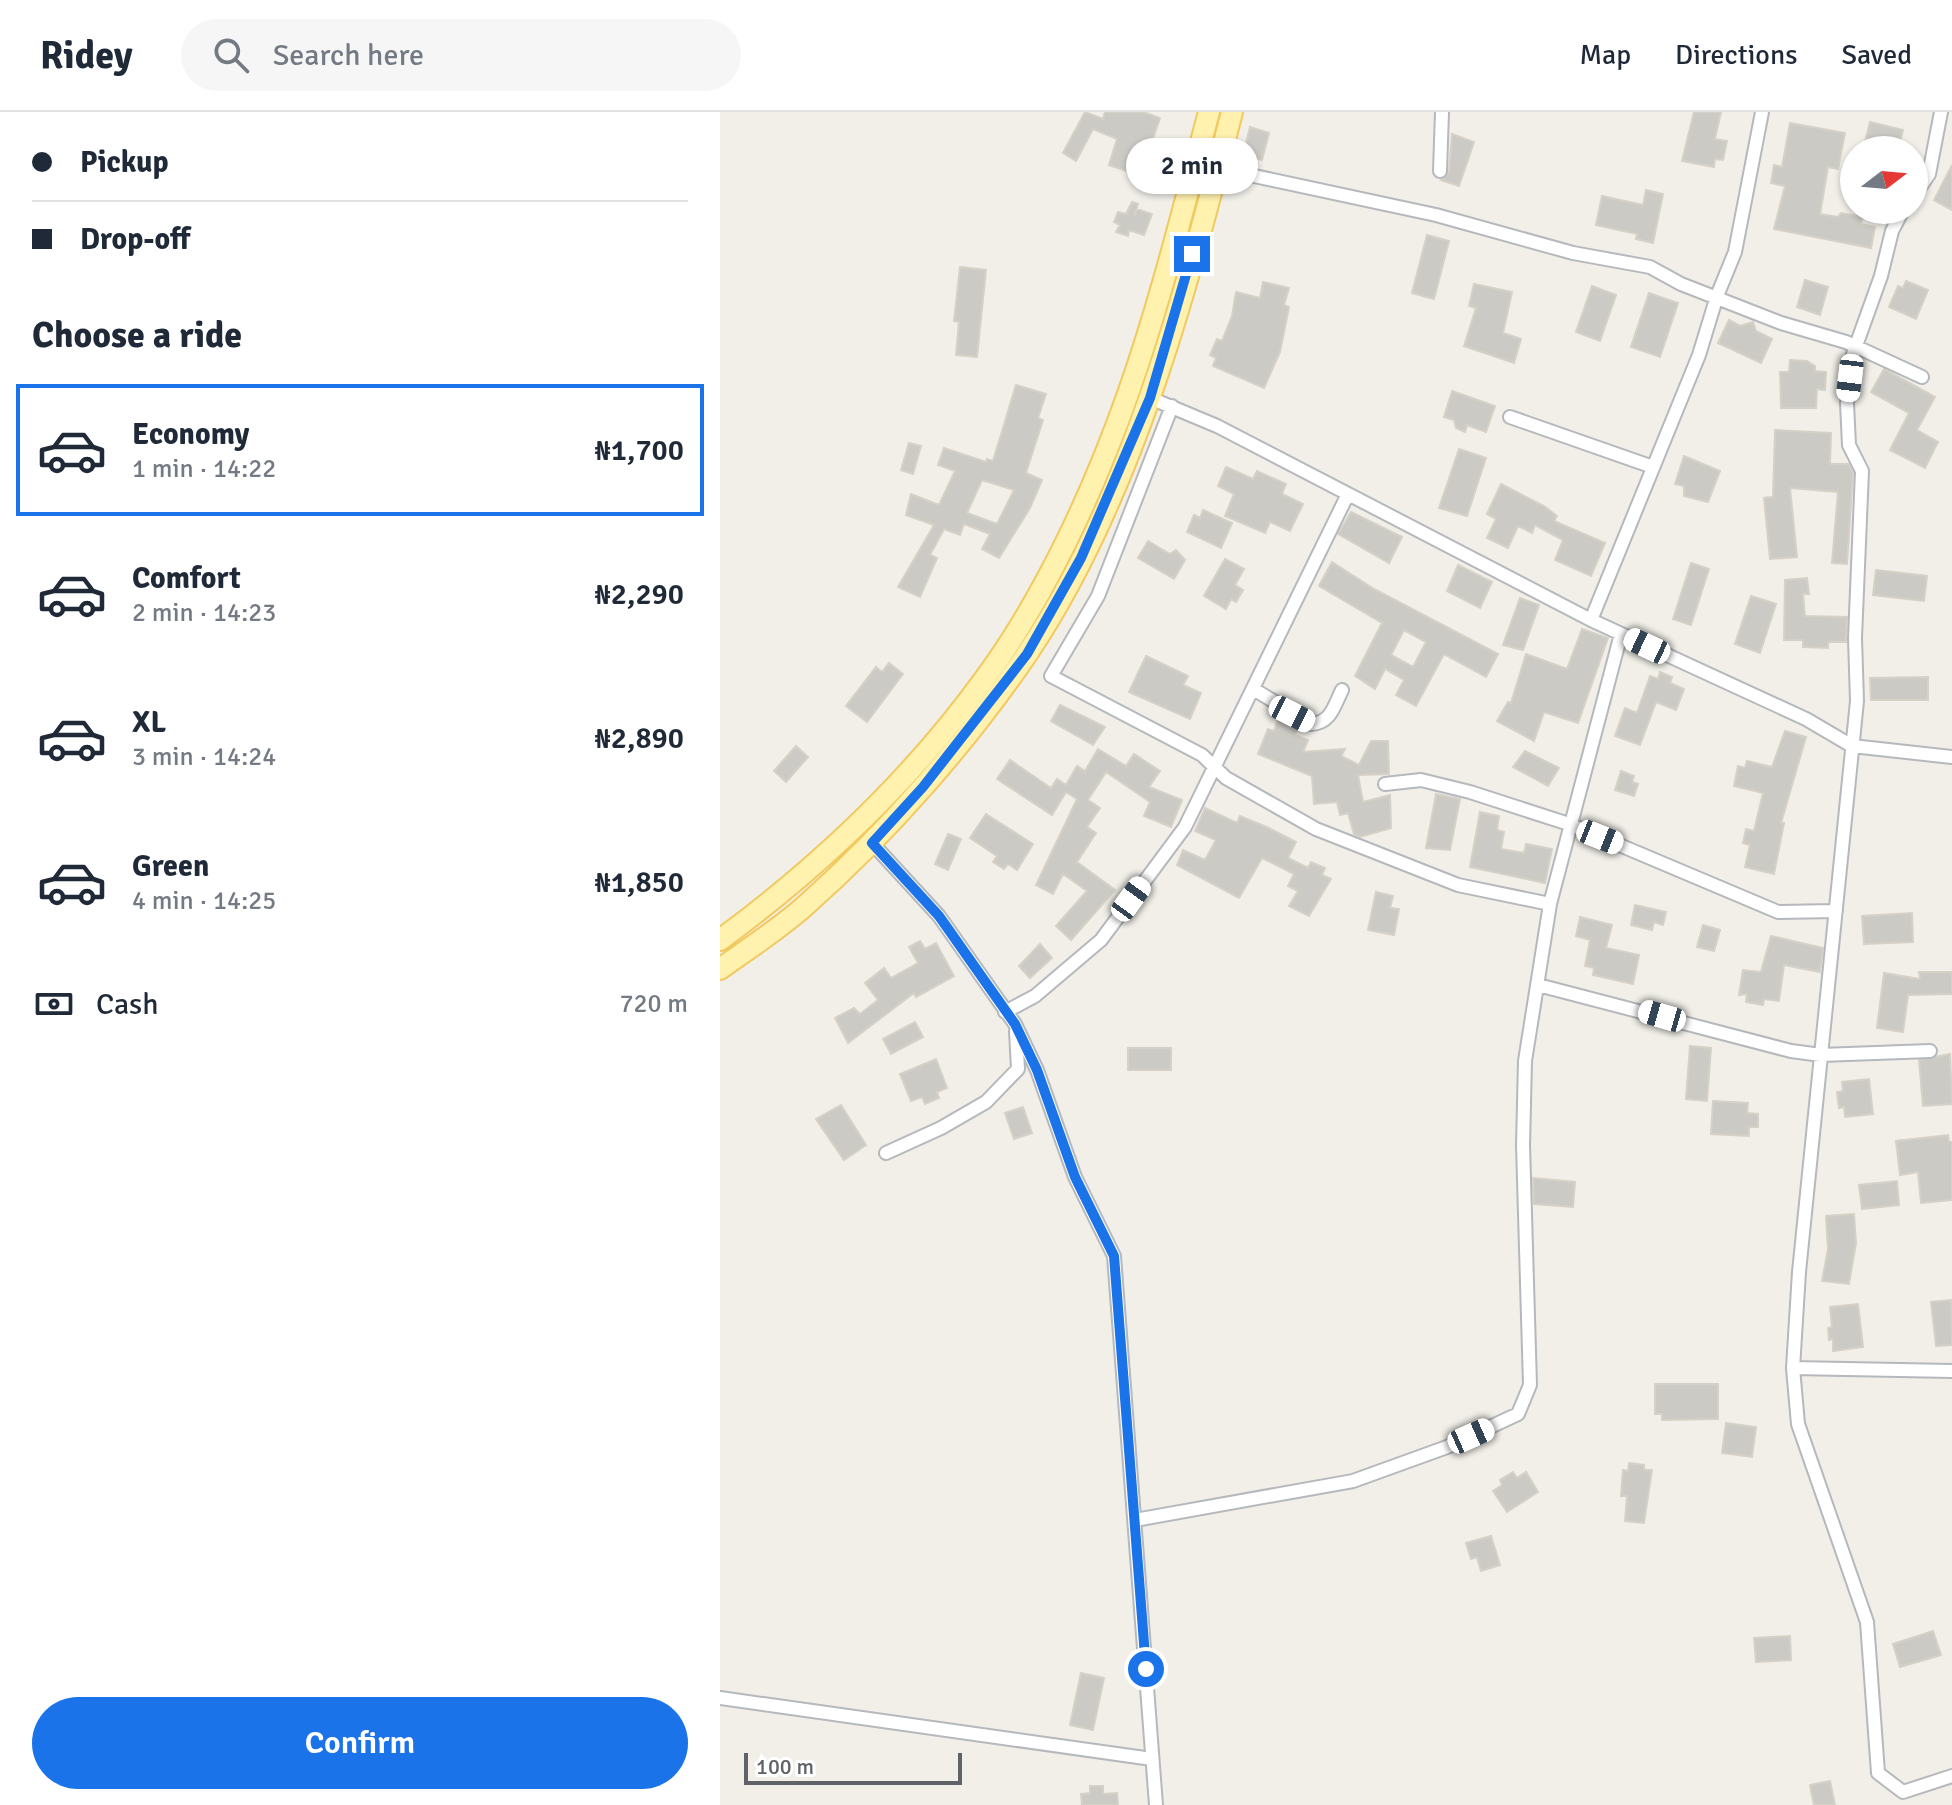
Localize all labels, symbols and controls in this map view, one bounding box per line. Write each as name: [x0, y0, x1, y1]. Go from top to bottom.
search box: [181, 19, 741, 91]
text: Ridey: [40, 32, 133, 79]
icon: search: [209, 33, 253, 77]
text: Search here: [273, 37, 424, 74]
text: Map: [1579, 38, 1631, 72]
text: Directions: [1675, 38, 1797, 72]
text: Saved: [1841, 38, 1912, 72]
north arrow: [1840, 136, 1928, 224]
map controls: [1840, 136, 1928, 224]
callout: 2 min: [1126, 138, 1258, 194]
text: Pickup: [80, 144, 169, 181]
text: 2 min: [1161, 150, 1223, 182]
text: Drop-off: [80, 221, 190, 258]
route end: [1174, 236, 1210, 272]
text: Choose a ride: [32, 313, 242, 358]
car: [1835, 353, 1865, 403]
icon: car: [36, 414, 108, 486]
text: Economy: [132, 416, 249, 453]
text: ₦1,700: [595, 432, 684, 469]
text: 1 min · 14:22: [132, 453, 276, 485]
icon: car: [36, 558, 108, 630]
text: Comfort: [132, 560, 241, 597]
text: ₦2,290: [595, 576, 684, 613]
text: 2 min · 14:23: [132, 597, 276, 629]
car: [1620, 625, 1674, 667]
car: [1265, 692, 1319, 736]
icon: car: [36, 702, 108, 774]
text: XL: [132, 704, 166, 741]
text: ₦2,890: [595, 720, 684, 757]
text: 3 min · 14:24: [132, 741, 276, 773]
car: [1573, 817, 1627, 857]
icon: car: [36, 846, 108, 918]
text: Green: [132, 848, 209, 885]
text: ₦1,850: [595, 864, 684, 901]
car: [1107, 873, 1155, 925]
text: 4 min · 14:25: [132, 885, 276, 917]
icon: cash: [32, 982, 76, 1026]
text: Cash: [96, 986, 159, 1023]
text: 720 m: [619, 988, 688, 1020]
car: [1636, 998, 1688, 1034]
car: [1444, 1415, 1498, 1457]
route start: [1128, 1651, 1164, 1687]
button: Confirm: [32, 1697, 688, 1789]
scale bar: [744, 1749, 962, 1785]
text: 100 m: [756, 1753, 814, 1780]

